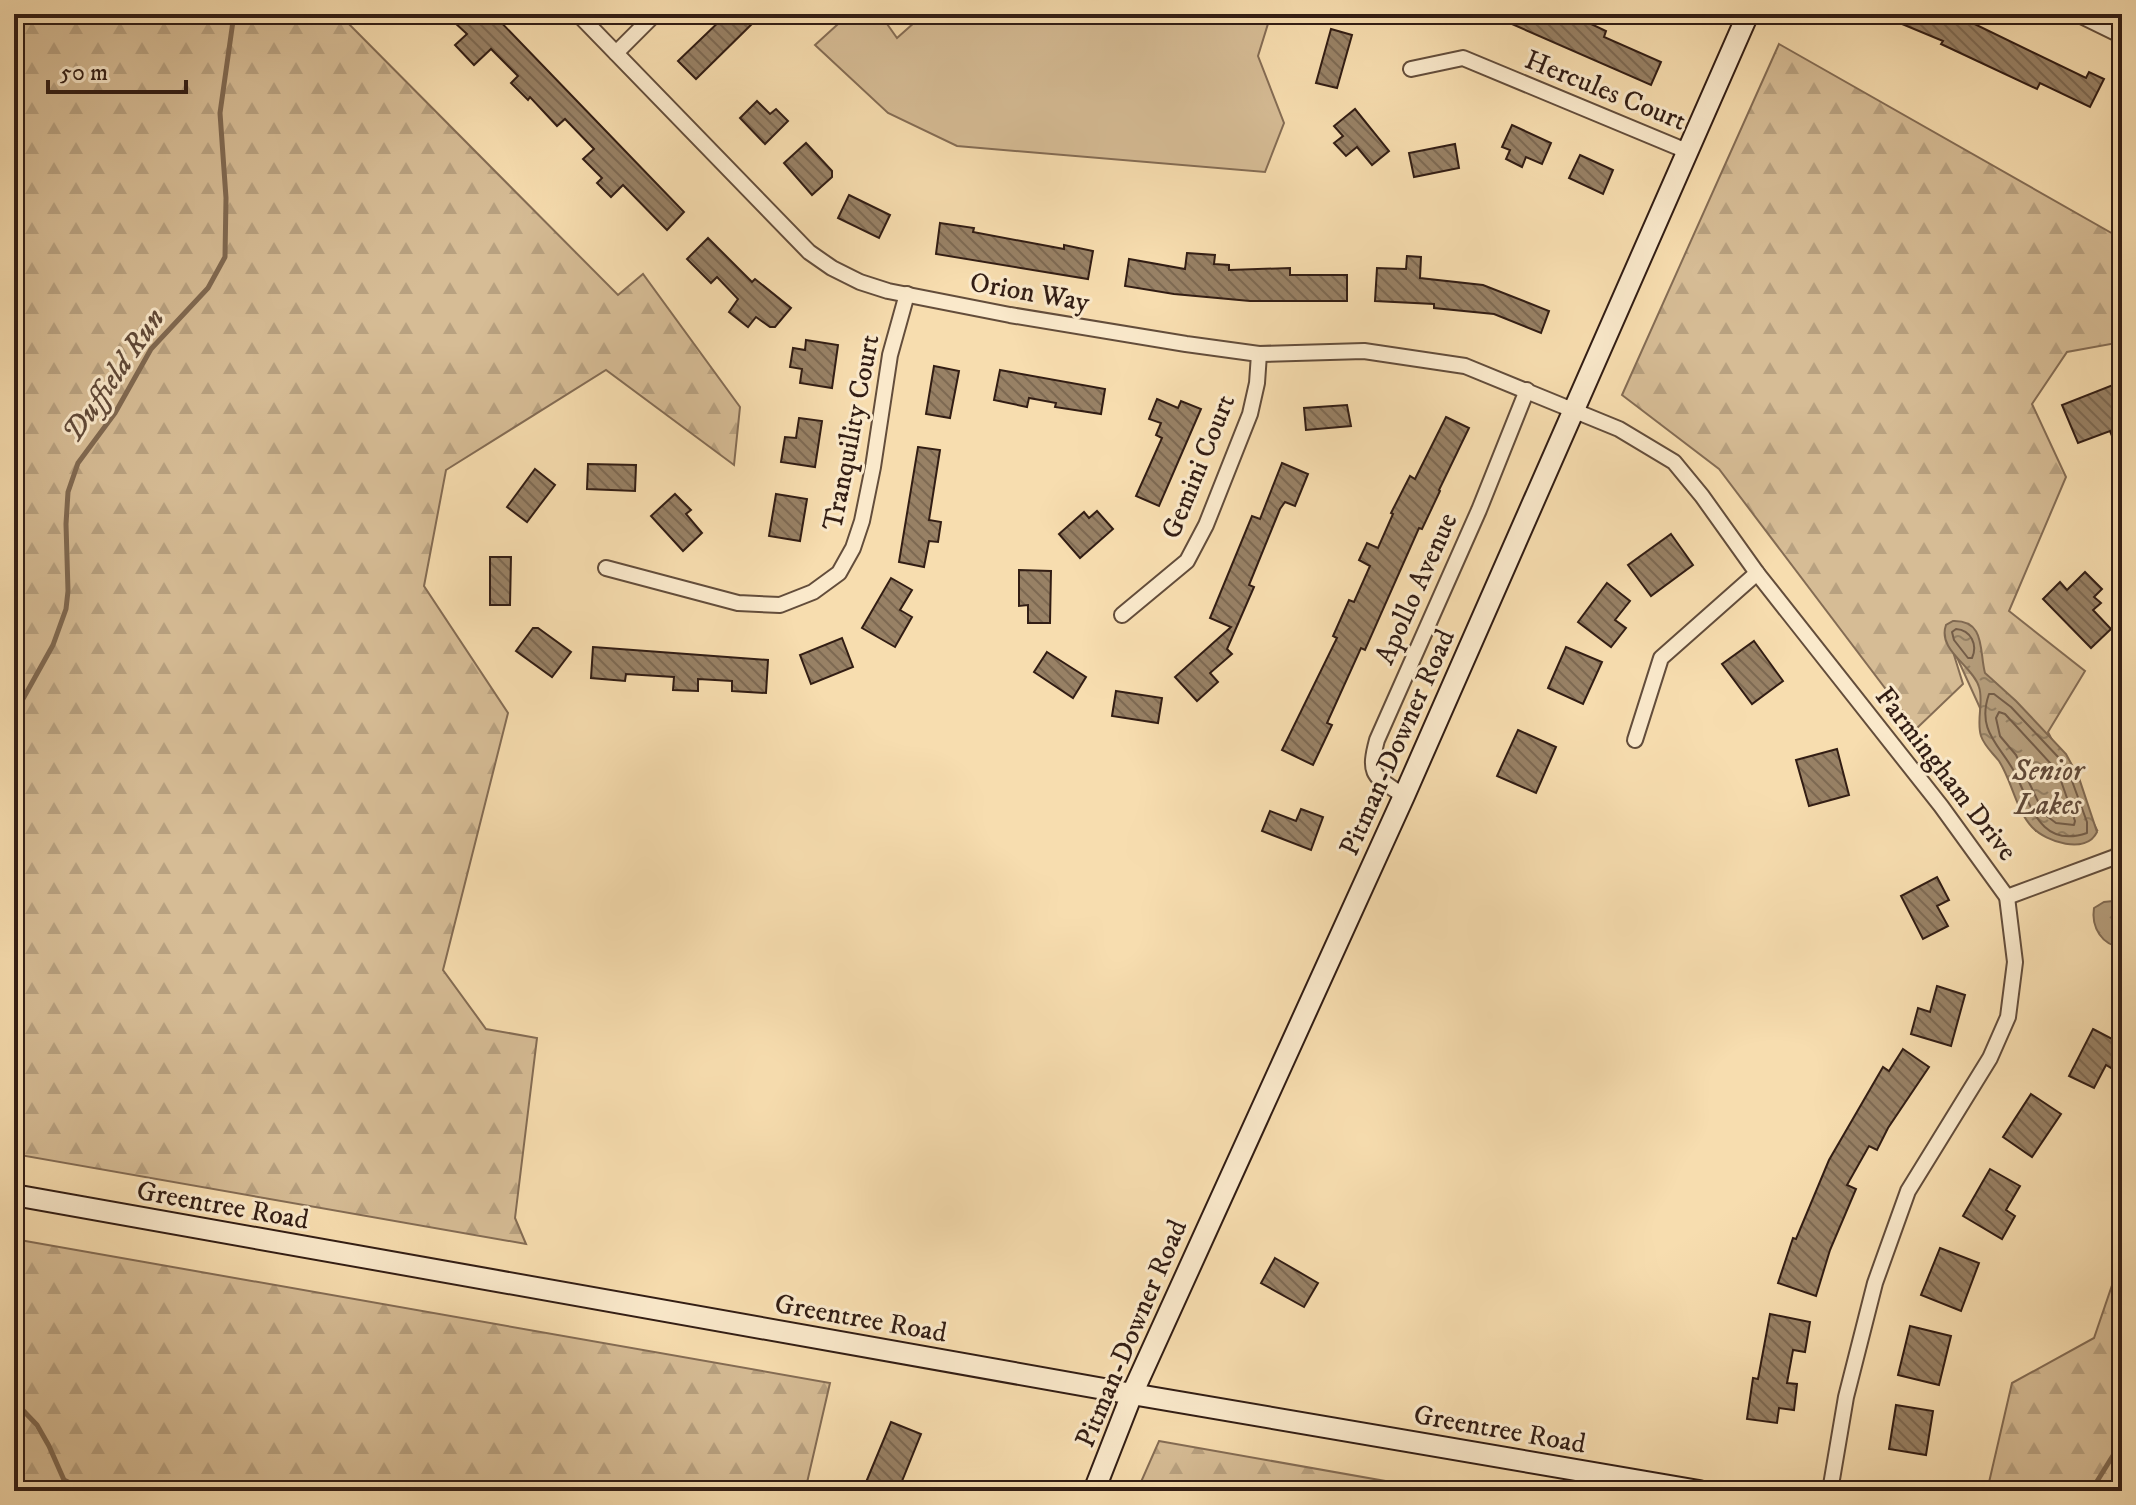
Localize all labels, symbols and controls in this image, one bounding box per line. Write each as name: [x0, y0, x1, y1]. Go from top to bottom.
street label: Hercules Court: [1520, 42, 1691, 139]
scale bar: [48, 44, 186, 94]
text: 50 m: [60, 58, 108, 88]
street label: Orion Way: [967, 265, 1093, 320]
water label: Duffield Run: [55, 302, 174, 450]
street label: Tranquility Court: [815, 331, 888, 533]
street label: Gemini Court: [1154, 389, 1243, 544]
street label: Apollo Avenue: [1367, 507, 1465, 670]
street label: Pitman-Downer Road: [1332, 624, 1463, 861]
street label: Farmingham Drive: [1867, 680, 2025, 868]
water label: Senior Lakes: [2011, 753, 2086, 824]
street label: Greentree Road: [134, 1173, 312, 1238]
street label: Pitman-Downer Road: [1068, 1214, 1195, 1453]
street label: Greentree Road: [772, 1286, 950, 1351]
street label: Greentree Road: [1411, 1397, 1589, 1462]

